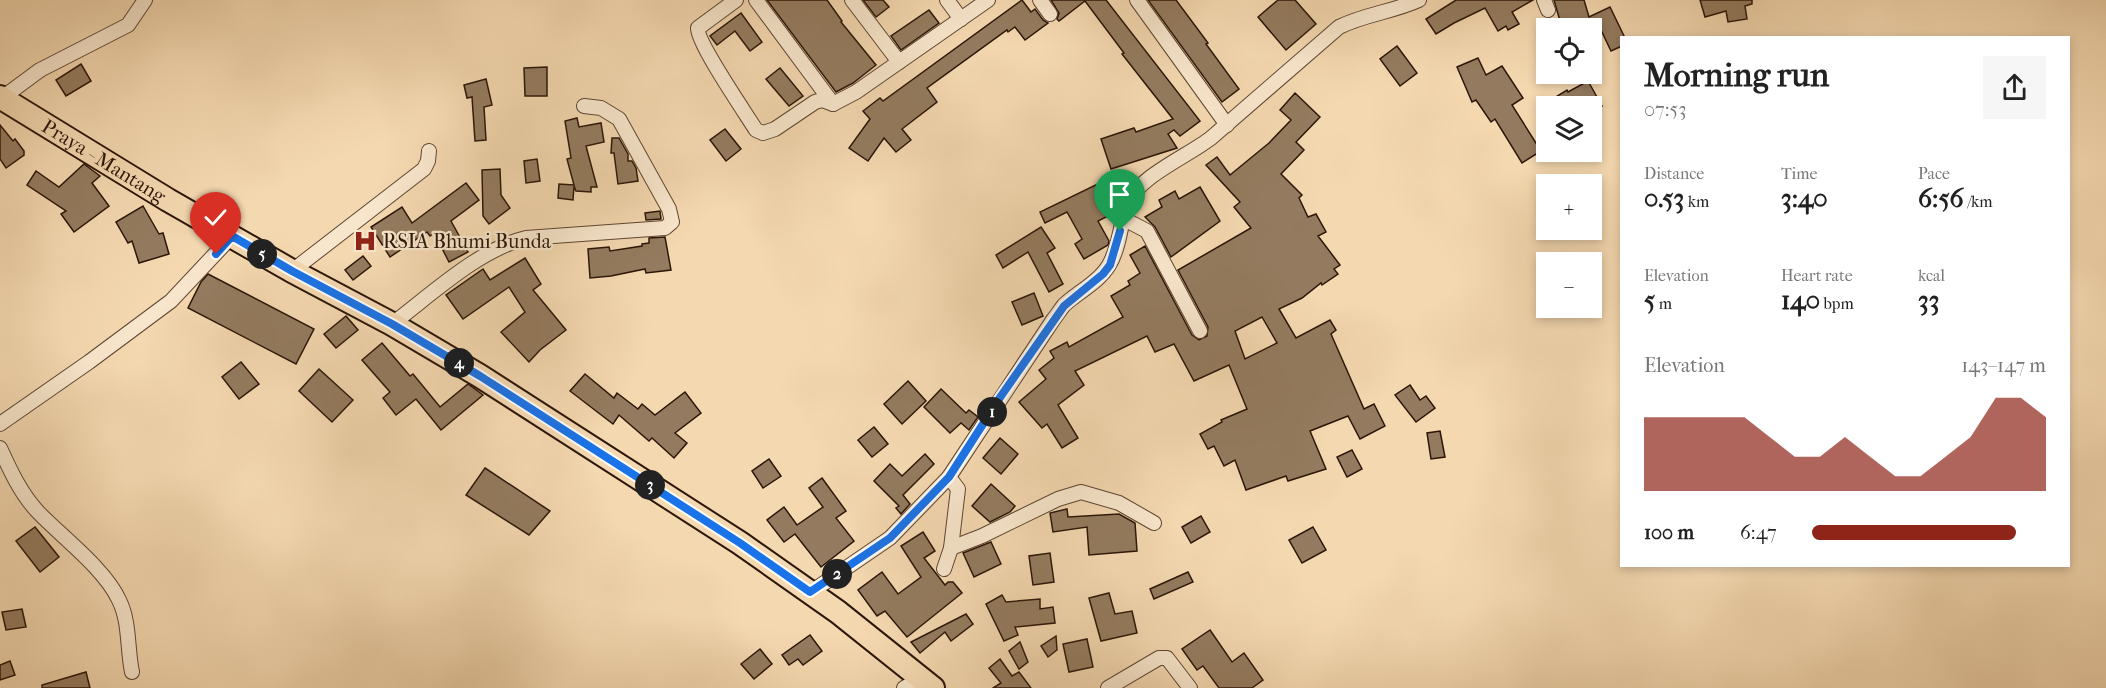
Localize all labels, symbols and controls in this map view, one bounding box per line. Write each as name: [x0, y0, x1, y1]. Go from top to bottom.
map controls: [1536, 18, 1602, 318]
button: locate: [1536, 18, 1602, 84]
text: Morning run: [1644, 56, 1829, 95]
button: share: [1983, 56, 2046, 119]
button: layers: [1536, 96, 1602, 162]
text: 07:53: [1644, 98, 1686, 121]
street label: Praya - Mantang: [38, 114, 170, 208]
text: Distance: [1644, 164, 1704, 183]
text: Time: [1781, 164, 1817, 183]
text: Pace: [1918, 164, 1950, 183]
pin: [1094, 169, 1145, 231]
button: +: [1536, 174, 1602, 240]
icon: arrive: [1103, 178, 1136, 211]
text: 0.53: [1644, 183, 1684, 214]
text: 3:40: [1781, 183, 1828, 214]
text: 6:56: [1918, 183, 1964, 214]
pin: [190, 192, 241, 254]
text: km: [1684, 192, 1709, 211]
text: /km: [1964, 192, 1993, 211]
icon: check: [199, 201, 232, 234]
hospital icon: RSIA Bhumi Bunda: [352, 228, 378, 254]
place label: RSIA Bhumi Bunda: [383, 230, 552, 253]
pin: 5: [247, 239, 277, 269]
text: 5: [259, 244, 265, 263]
button: −: [1536, 252, 1602, 318]
text: Elevation: [1644, 266, 1709, 285]
text: Heart rate: [1781, 266, 1853, 285]
text: kcal: [1918, 266, 1945, 285]
text: 5: [1644, 285, 1655, 316]
text: 140: [1781, 285, 1820, 316]
text: 33: [1918, 285, 1939, 316]
text: m: [1655, 294, 1672, 313]
text: bpm: [1820, 294, 1854, 313]
pin: 4: [444, 348, 474, 378]
text: 4: [454, 353, 464, 372]
text: Elevation: [1644, 354, 1725, 377]
text: 143–147 m: [1961, 354, 2046, 377]
pin: 1: [977, 397, 1007, 427]
text: 1: [989, 402, 995, 421]
pin: 3: [635, 470, 665, 500]
text: 3: [647, 475, 653, 494]
text: 100 m: [1644, 521, 1694, 544]
text: 6:47: [1740, 521, 1777, 544]
pin: 2: [822, 559, 852, 589]
text: 2: [833, 564, 841, 583]

